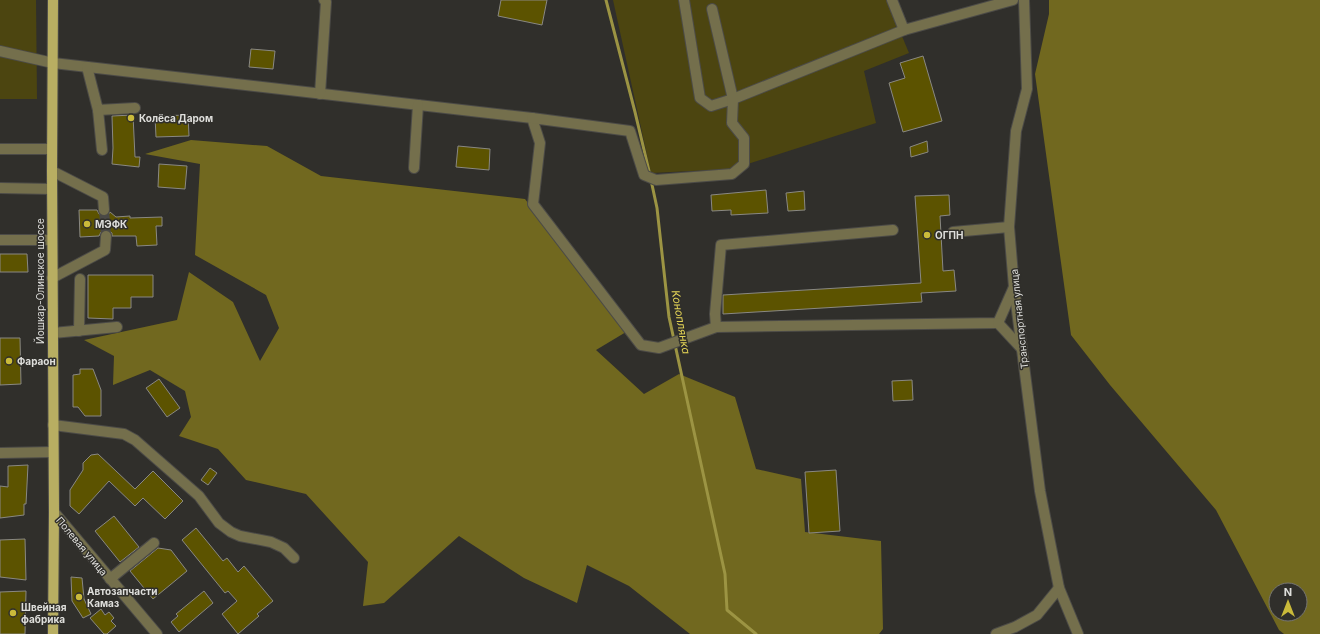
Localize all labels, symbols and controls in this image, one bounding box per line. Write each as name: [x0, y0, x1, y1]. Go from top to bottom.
place label: Колёса Даром: [139, 112, 213, 124]
marker: Колёса Даром: [126, 113, 136, 123]
street label: Йошкар-Олинское шоссе: [33, 218, 46, 344]
place label: МЭФК: [95, 218, 127, 230]
marker: МЭФК: [82, 219, 92, 229]
place label: ОГПН: [935, 229, 963, 241]
marker: ОГПН: [922, 230, 932, 240]
street label: Транспортная улица: [1008, 268, 1030, 370]
water label: Коноплянка: [668, 289, 694, 355]
place label: Фараон: [17, 355, 56, 367]
marker: Фараон: [4, 356, 14, 366]
street label: Полевая улица: [54, 514, 110, 578]
north arrow: [1268, 582, 1308, 622]
place label: Автозапчасти Камаз: [87, 585, 157, 609]
text: N: [1284, 585, 1292, 599]
marker: Автозапчасти Камаз: [74, 592, 84, 602]
place label: Швейная фабрика: [21, 601, 67, 625]
marker: Швейная фабрика: [8, 608, 18, 618]

